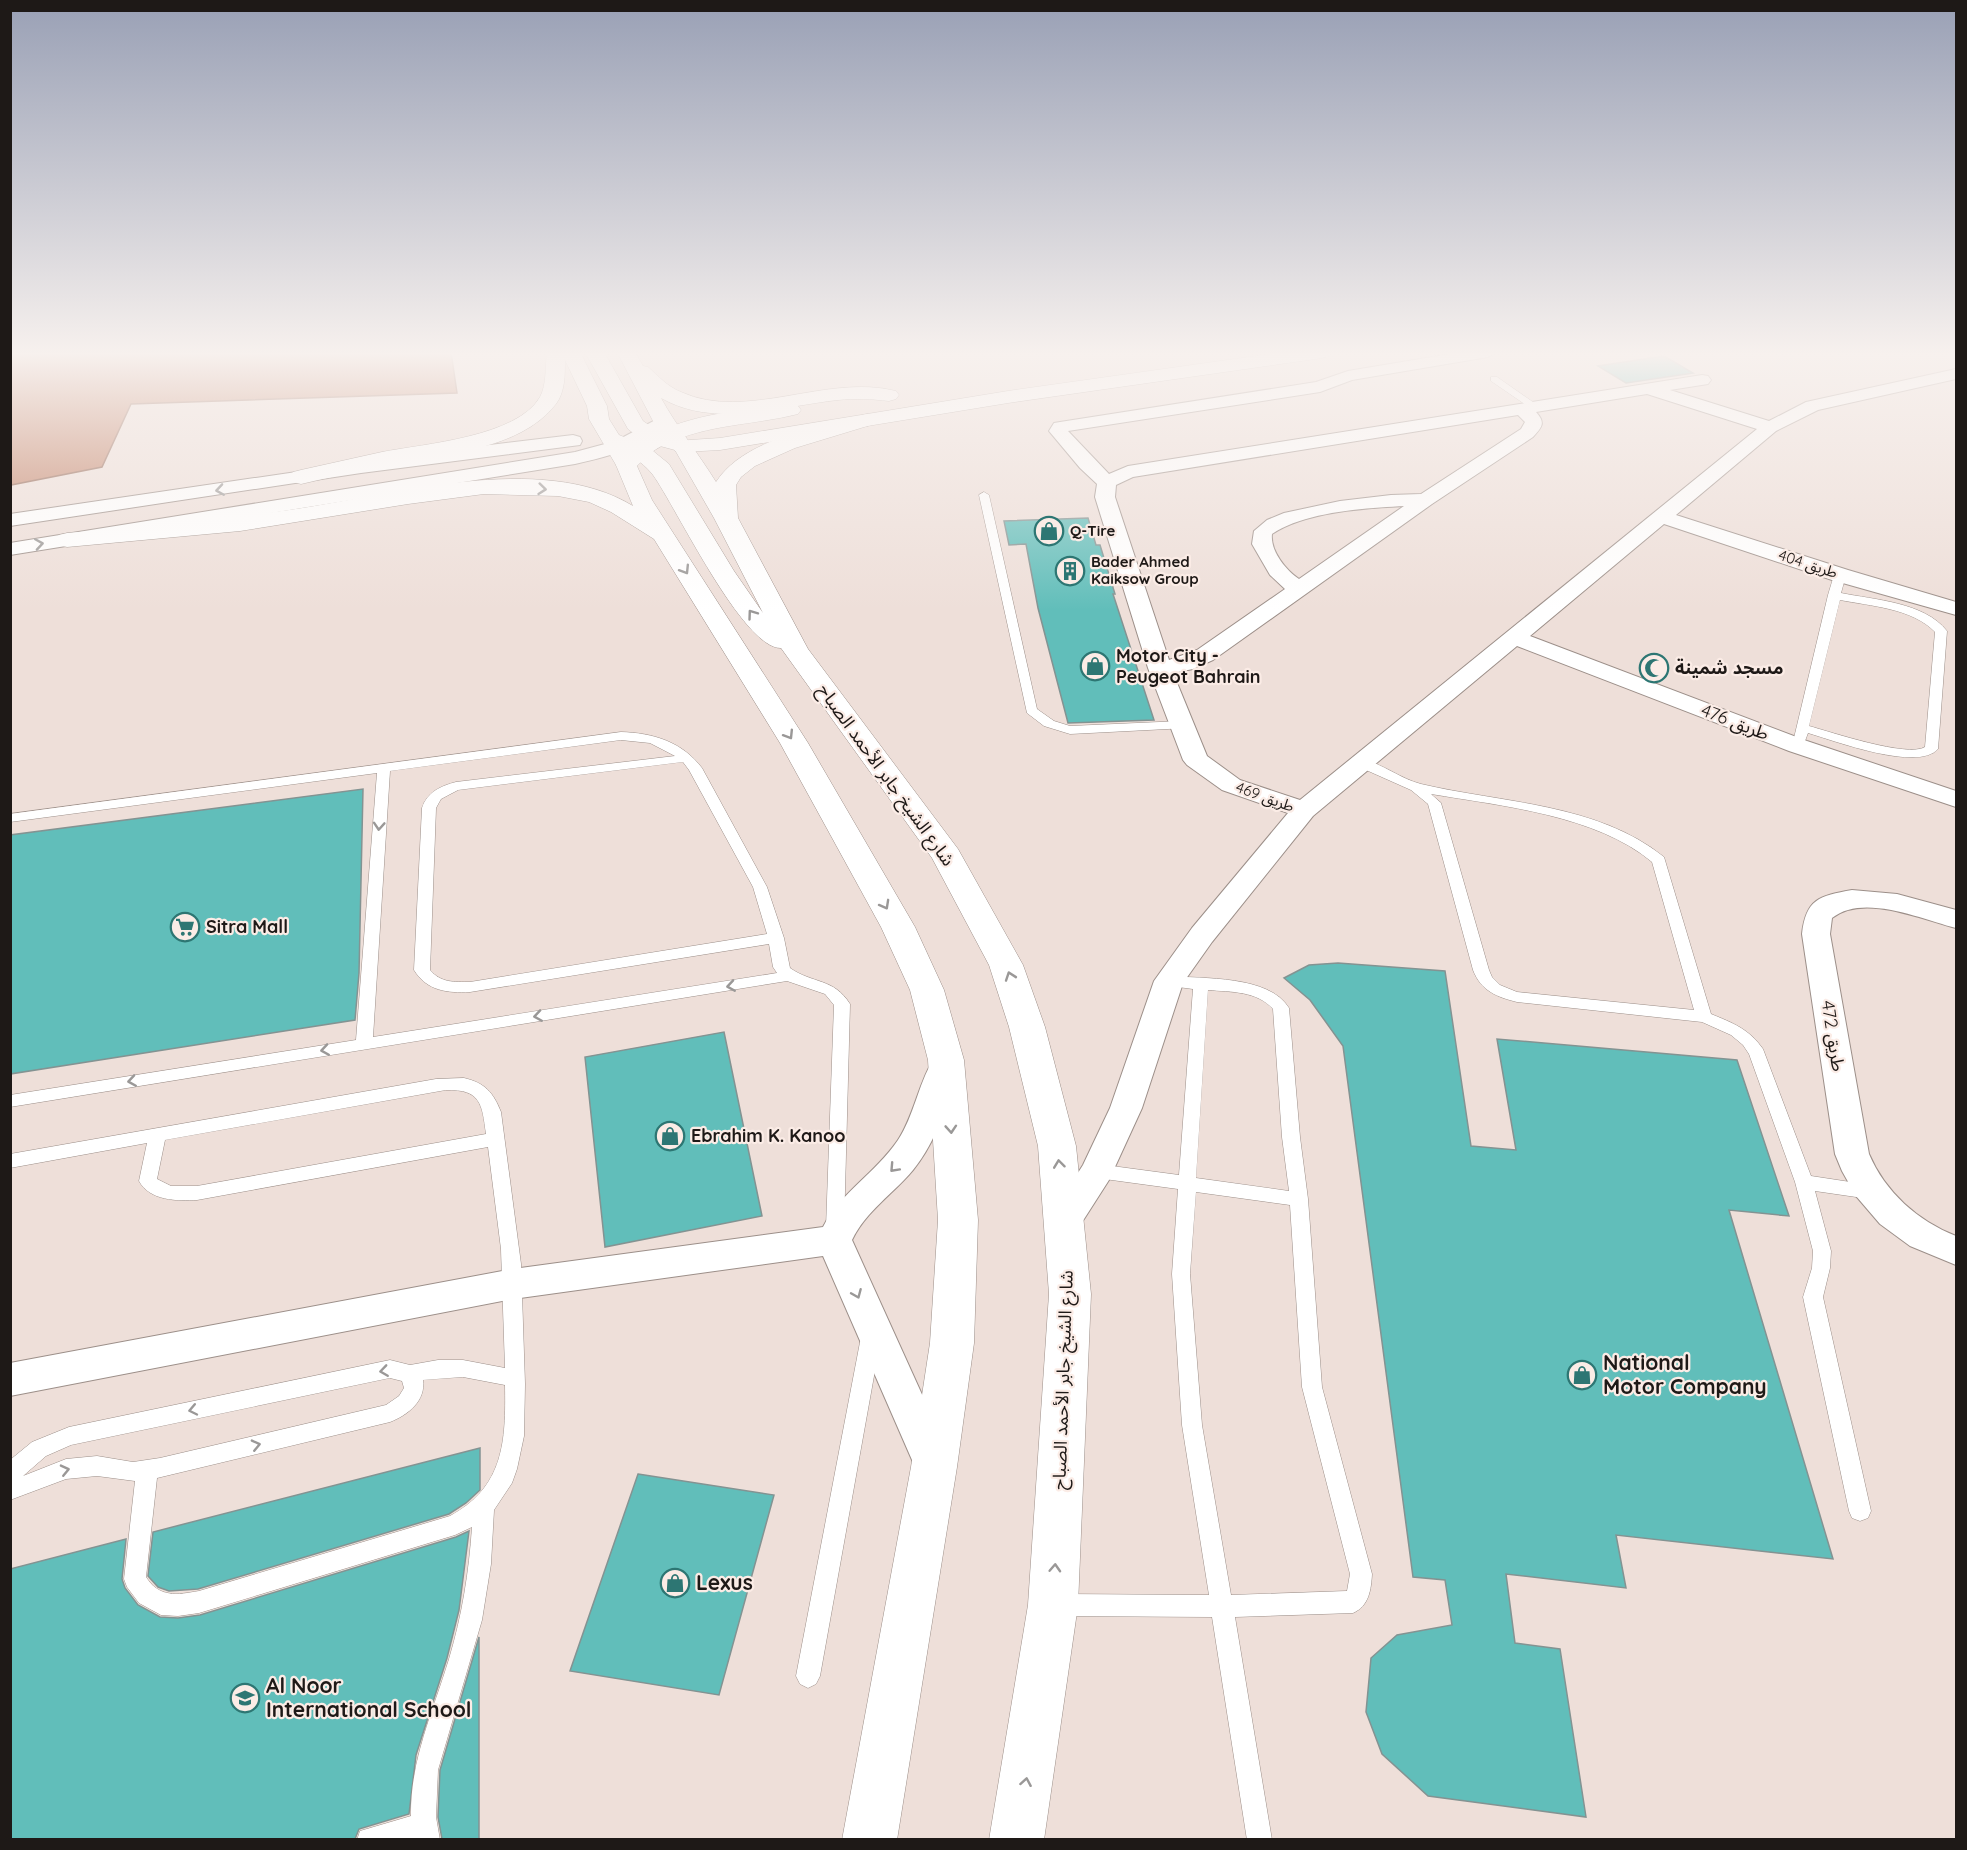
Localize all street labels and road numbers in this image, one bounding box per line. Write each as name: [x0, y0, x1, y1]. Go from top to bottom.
street label: طريق 404: [1776, 545, 1840, 583]
street label: شارع الشيخ جابر الأحمد الصباح: [810, 679, 960, 872]
street label: طريق 476: [1698, 698, 1772, 745]
street label: طريق 469: [1233, 777, 1297, 817]
street label: طريق 472: [1817, 999, 1850, 1073]
street label: شارع الشيخ جابر الأحمد الصباح: [1047, 1270, 1081, 1490]

